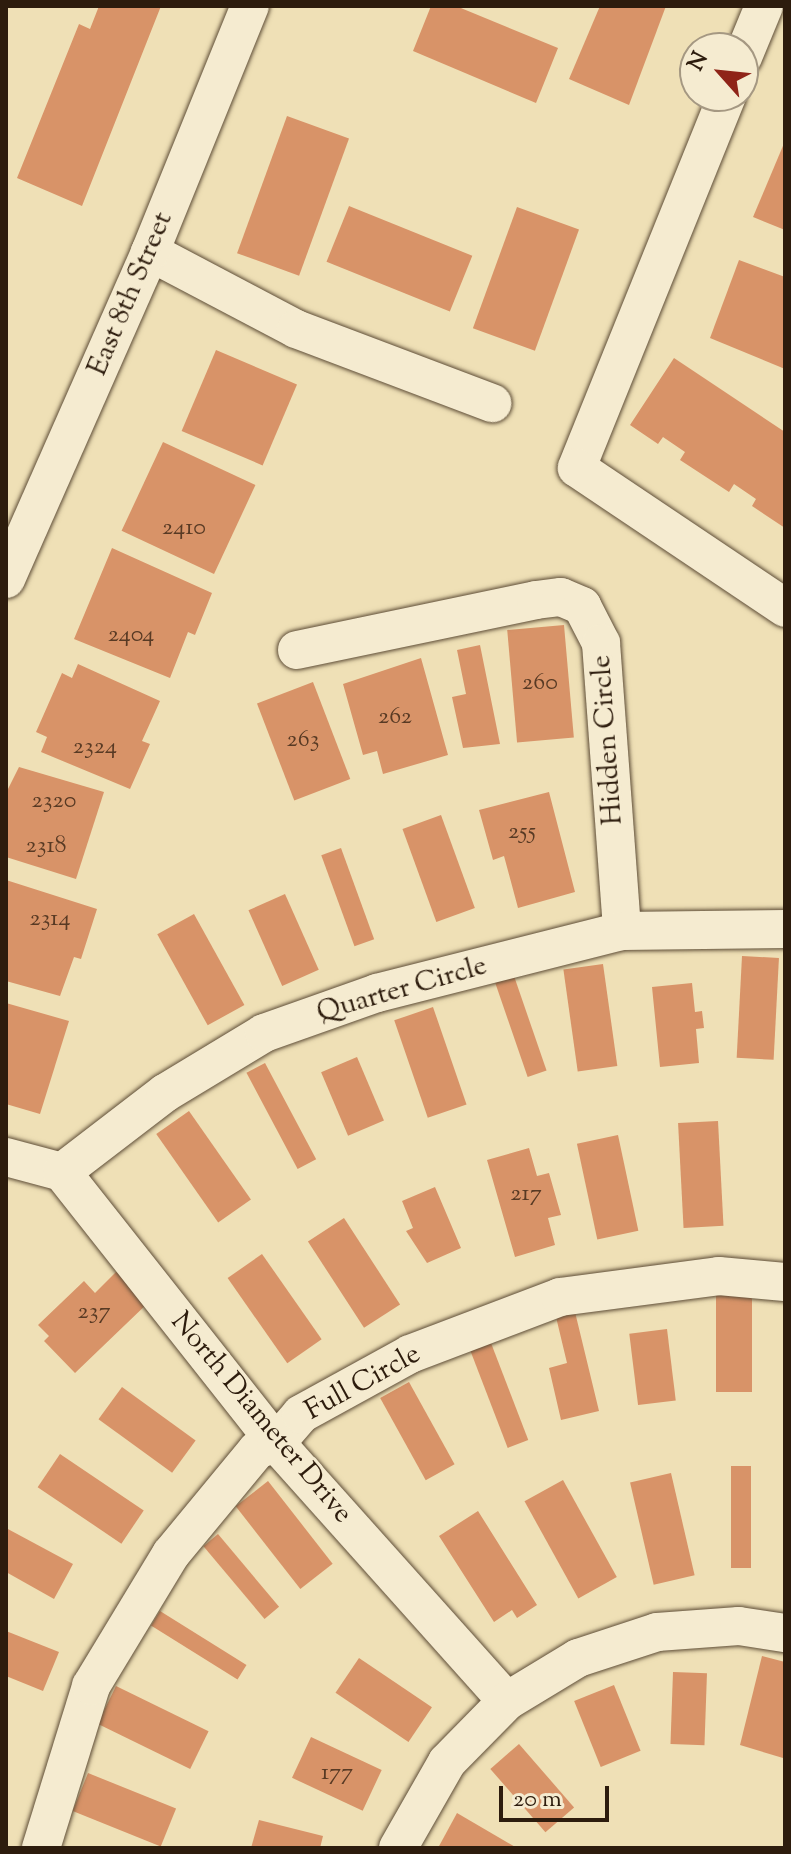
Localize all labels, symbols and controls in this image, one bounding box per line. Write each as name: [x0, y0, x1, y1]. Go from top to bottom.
north arrow: [679, 32, 759, 112]
text: N: [681, 47, 718, 77]
street label: East 8th Street: [81, 207, 181, 381]
house number: 2410: [162, 515, 206, 543]
house number: 2404: [108, 622, 154, 650]
street label: Hidden Circle: [585, 654, 631, 826]
house number: 260: [522, 670, 558, 698]
house number: 262: [378, 704, 412, 732]
house number: 263: [287, 727, 319, 755]
house number: 2324: [73, 734, 117, 762]
house number: 2320: [32, 788, 76, 816]
house number: 255: [508, 819, 536, 847]
house number: 2318: [25, 833, 67, 861]
house number: 2314: [29, 906, 71, 934]
street label: Quarter Circle: [313, 950, 491, 1030]
house number: 217: [510, 1181, 542, 1209]
house number: 237: [78, 1299, 110, 1327]
street label: North Diameter Drive: [163, 1306, 359, 1530]
street label: Full Circle: [300, 1338, 426, 1428]
house number: 177: [321, 1760, 353, 1788]
scale bar: [503, 1770, 613, 1820]
text: 20 m: [513, 1783, 562, 1817]

